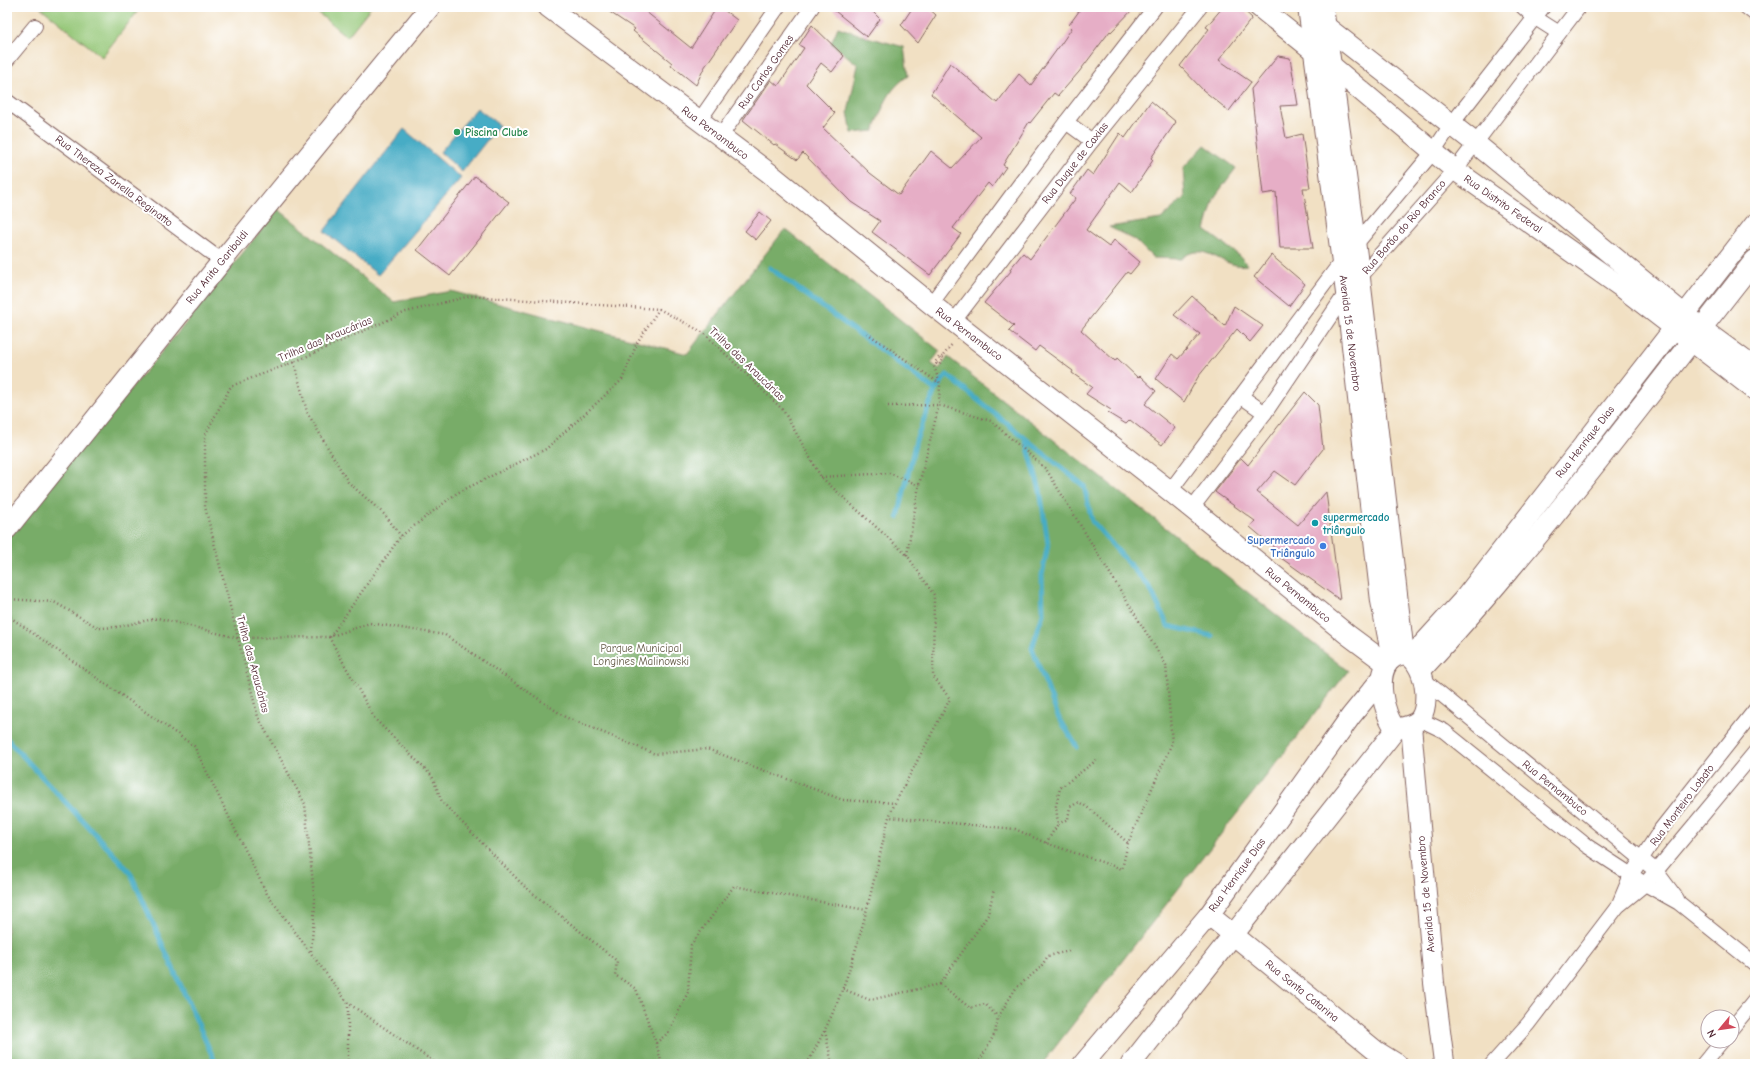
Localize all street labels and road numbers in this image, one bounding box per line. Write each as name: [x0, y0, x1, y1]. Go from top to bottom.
street label: Rua Carlos Gomes: [736, 32, 797, 112]
street label: Rua Pernambuco: [679, 104, 751, 163]
street label: Rua Duque de Caxias: [1039, 119, 1111, 206]
street label: Rua Thereza Zanella Reginatto: [53, 133, 176, 230]
street label: Rua Distrito Federal: [1461, 172, 1545, 236]
street label: Rua Barão do Rio Branco: [1359, 177, 1449, 277]
street label: Rua Anita Garibaldi: [183, 227, 251, 307]
street label: Avenida 15 de Novembro: [1336, 274, 1364, 392]
street label: Rua Pernambuco: [933, 305, 1005, 364]
street label: Trilha das Araucárias: [276, 313, 374, 365]
street label: Trilha das Araucárias: [707, 325, 788, 404]
street label: Rua Henrique Dias: [1553, 403, 1617, 481]
street label: Rua Pernambuco: [1263, 565, 1334, 626]
street label: Trilha das Araucárias: [234, 614, 272, 714]
street label: Rua Pernambuco: [1520, 758, 1591, 819]
street label: Rua Monteiro Lobato: [1647, 762, 1717, 848]
street label: Rua Henrique Dias: [1206, 835, 1268, 914]
street label: Avenida 15 de Novembro: [1414, 835, 1438, 953]
street label: Rua Santa Catarina: [1263, 957, 1341, 1025]

